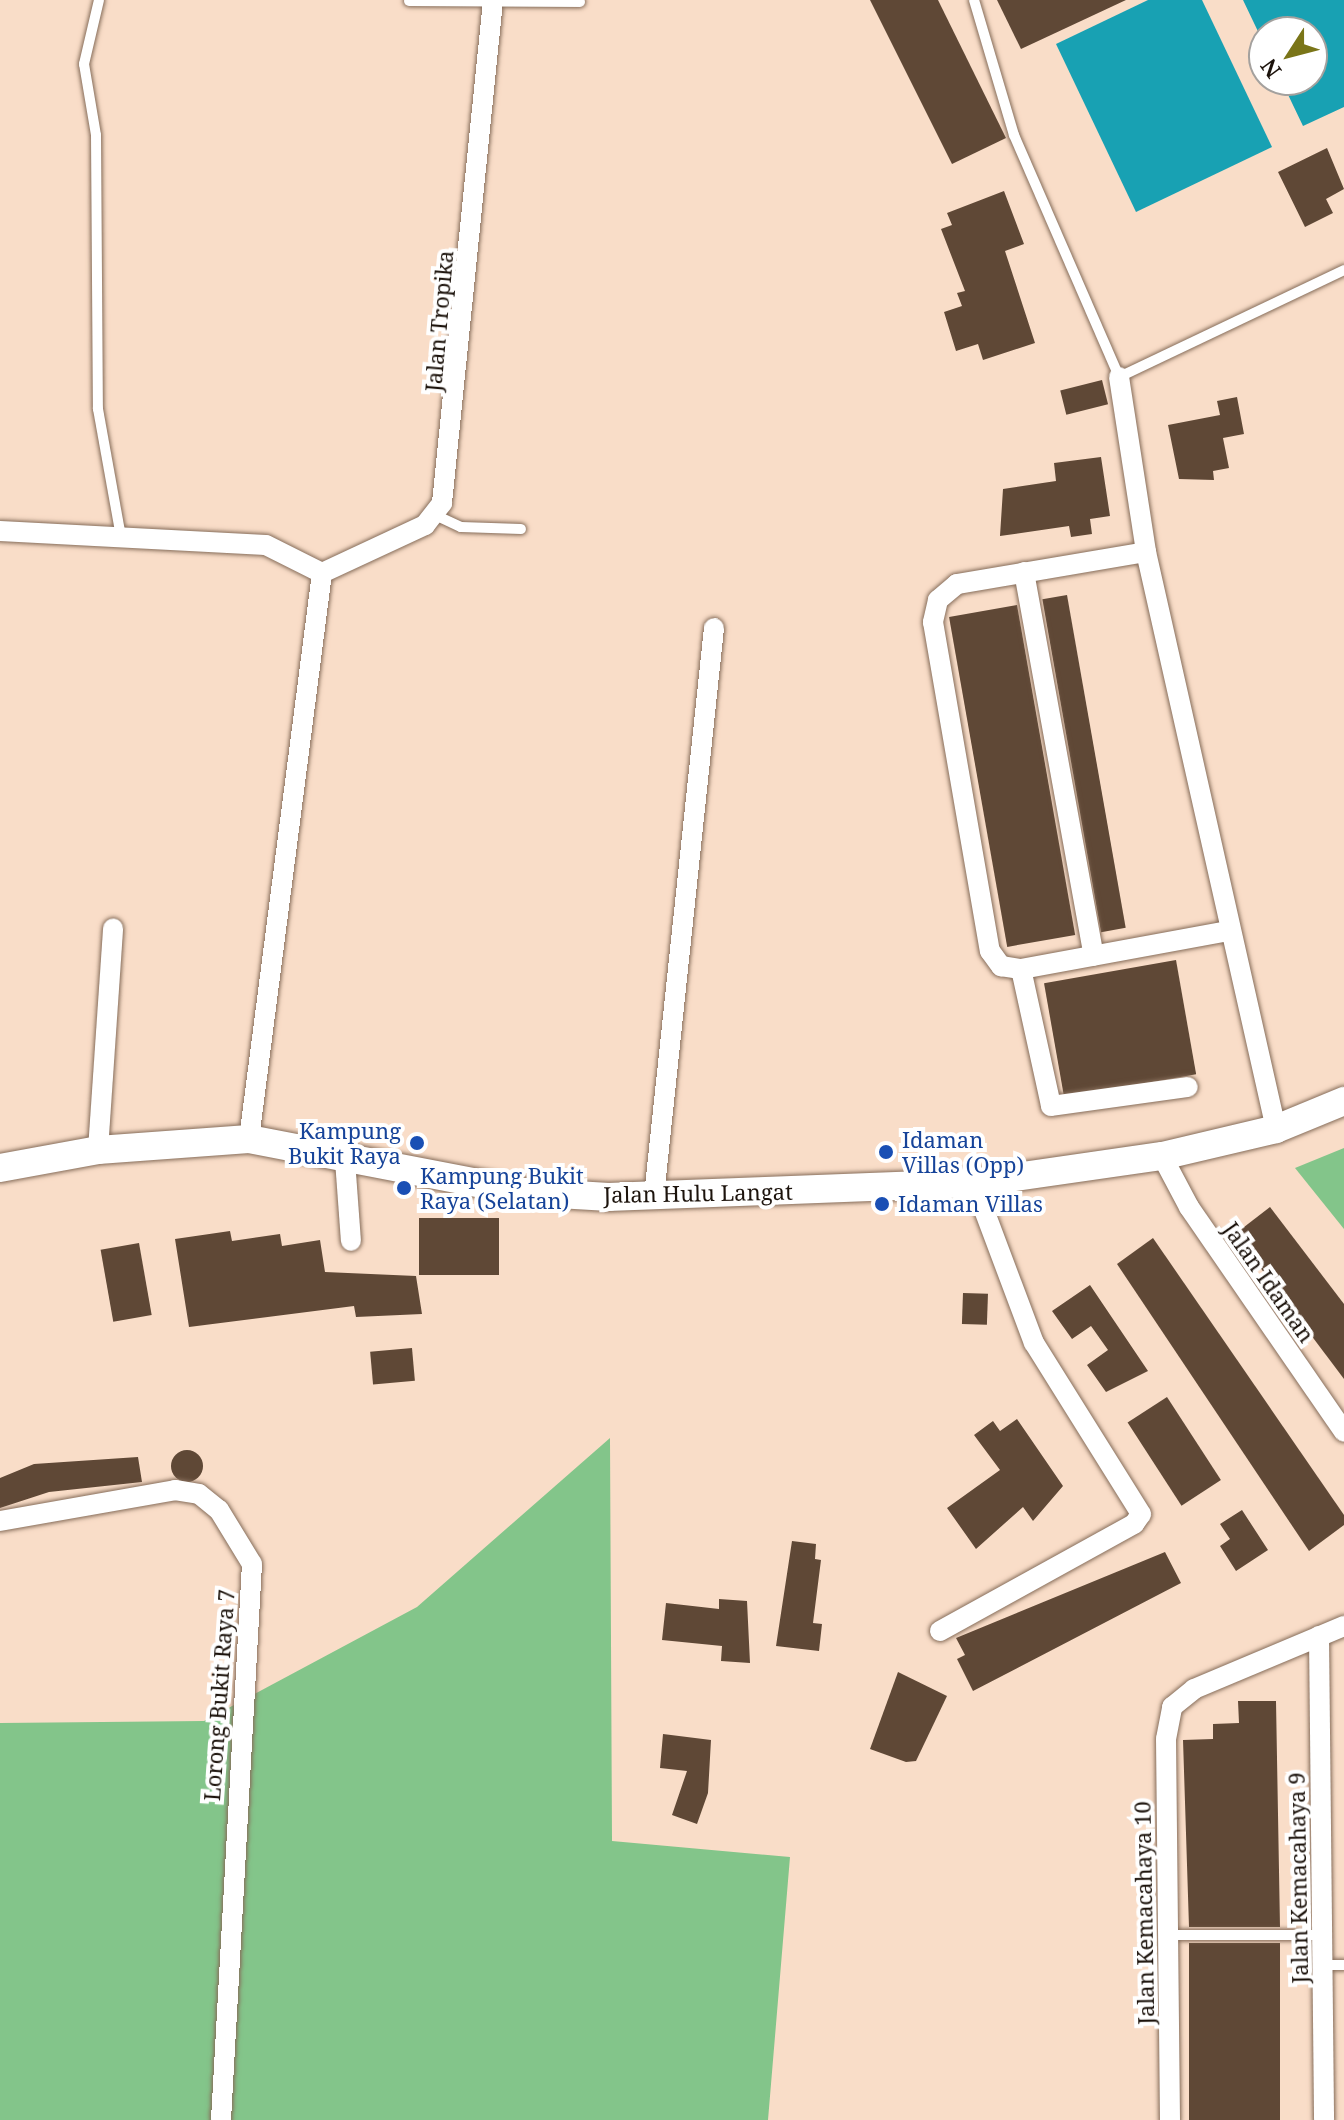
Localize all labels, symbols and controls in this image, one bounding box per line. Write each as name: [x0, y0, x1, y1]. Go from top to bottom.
north arrow: [1248, 16, 1328, 96]
text: N: [1253, 53, 1287, 85]
street label: Jalan Tropika: [420, 249, 458, 393]
place label: Kampung Bukit Raya: [288, 1117, 401, 1168]
place label: Idaman Villas (Opp): [902, 1126, 1024, 1178]
marker: Kampung Bukit Raya: [408, 1134, 426, 1152]
marker: Idaman Villas (Opp): [877, 1143, 895, 1161]
place label: Kampung Bukit Raya (Selatan): [420, 1162, 584, 1214]
street label: Jalan Hulu Langat: [603, 1178, 793, 1208]
marker: Kampung Bukit Raya (Selatan): [395, 1179, 413, 1197]
place label: Idaman Villas: [898, 1191, 1043, 1217]
marker: Idaman Villas: [873, 1195, 891, 1213]
street label: Jalan Idaman: [1218, 1217, 1320, 1347]
street label: Lorong Bukit Raya 7: [198, 1588, 240, 1802]
street label: Jalan Kemacahaya 9: [1283, 1772, 1313, 1984]
street label: Jalan Kemacahaya 10: [1129, 1801, 1159, 2025]

